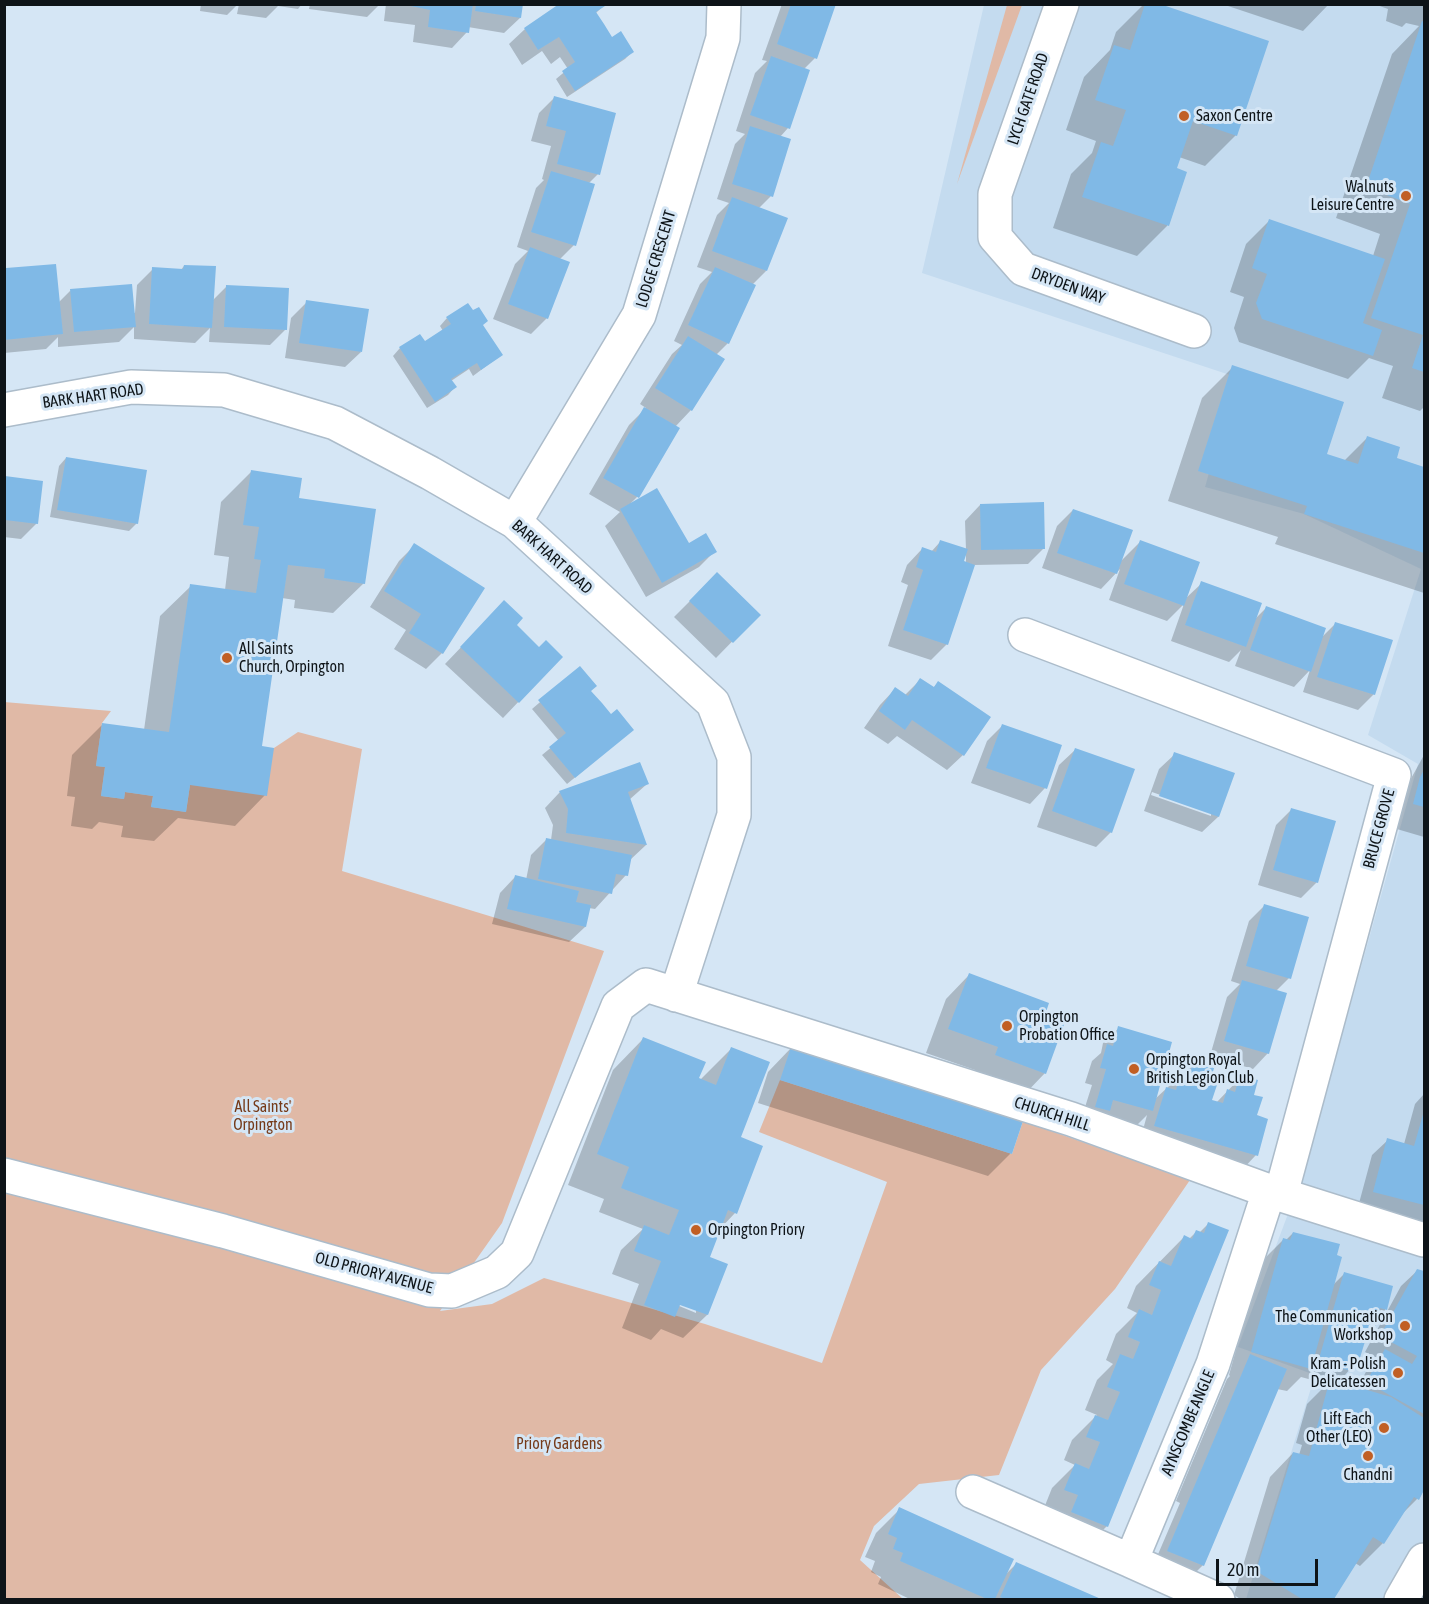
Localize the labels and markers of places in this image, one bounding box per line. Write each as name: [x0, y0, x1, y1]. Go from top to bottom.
place label: Saxon Centre: [1196, 106, 1273, 126]
marker: Saxon Centre: [1177, 109, 1191, 123]
place label: Walnuts Leisure Centre: [1310, 177, 1394, 215]
marker: Walnuts Leisure Centre: [1399, 189, 1413, 203]
place label: All Saints Church, Orpington: [239, 639, 345, 677]
marker: All Saints Church, Orpington: [220, 651, 234, 665]
place label: Orpington Probation Office: [1019, 1007, 1115, 1045]
marker: Orpington Probation Office: [1000, 1019, 1014, 1033]
place label: Orpington Royal British Legion Club: [1146, 1050, 1254, 1088]
marker: Orpington Royal British Legion Club: [1127, 1062, 1141, 1076]
place label: Orpington Priory: [708, 1220, 805, 1240]
marker: Orpington Priory: [689, 1223, 703, 1237]
place label: The Communication Workshop: [1275, 1307, 1393, 1345]
marker: The Communication Workshop: [1398, 1319, 1412, 1333]
place label: Kram - Polish Delicatessen: [1310, 1354, 1386, 1392]
marker: Kram - Polish Delicatessen: [1391, 1366, 1405, 1380]
place label: Lift Each Other (LEO): [1306, 1409, 1372, 1447]
marker: Lift Each Other (LEO): [1377, 1421, 1391, 1435]
marker: Chandni: [1361, 1449, 1375, 1463]
place label: Chandni: [1343, 1465, 1393, 1485]

